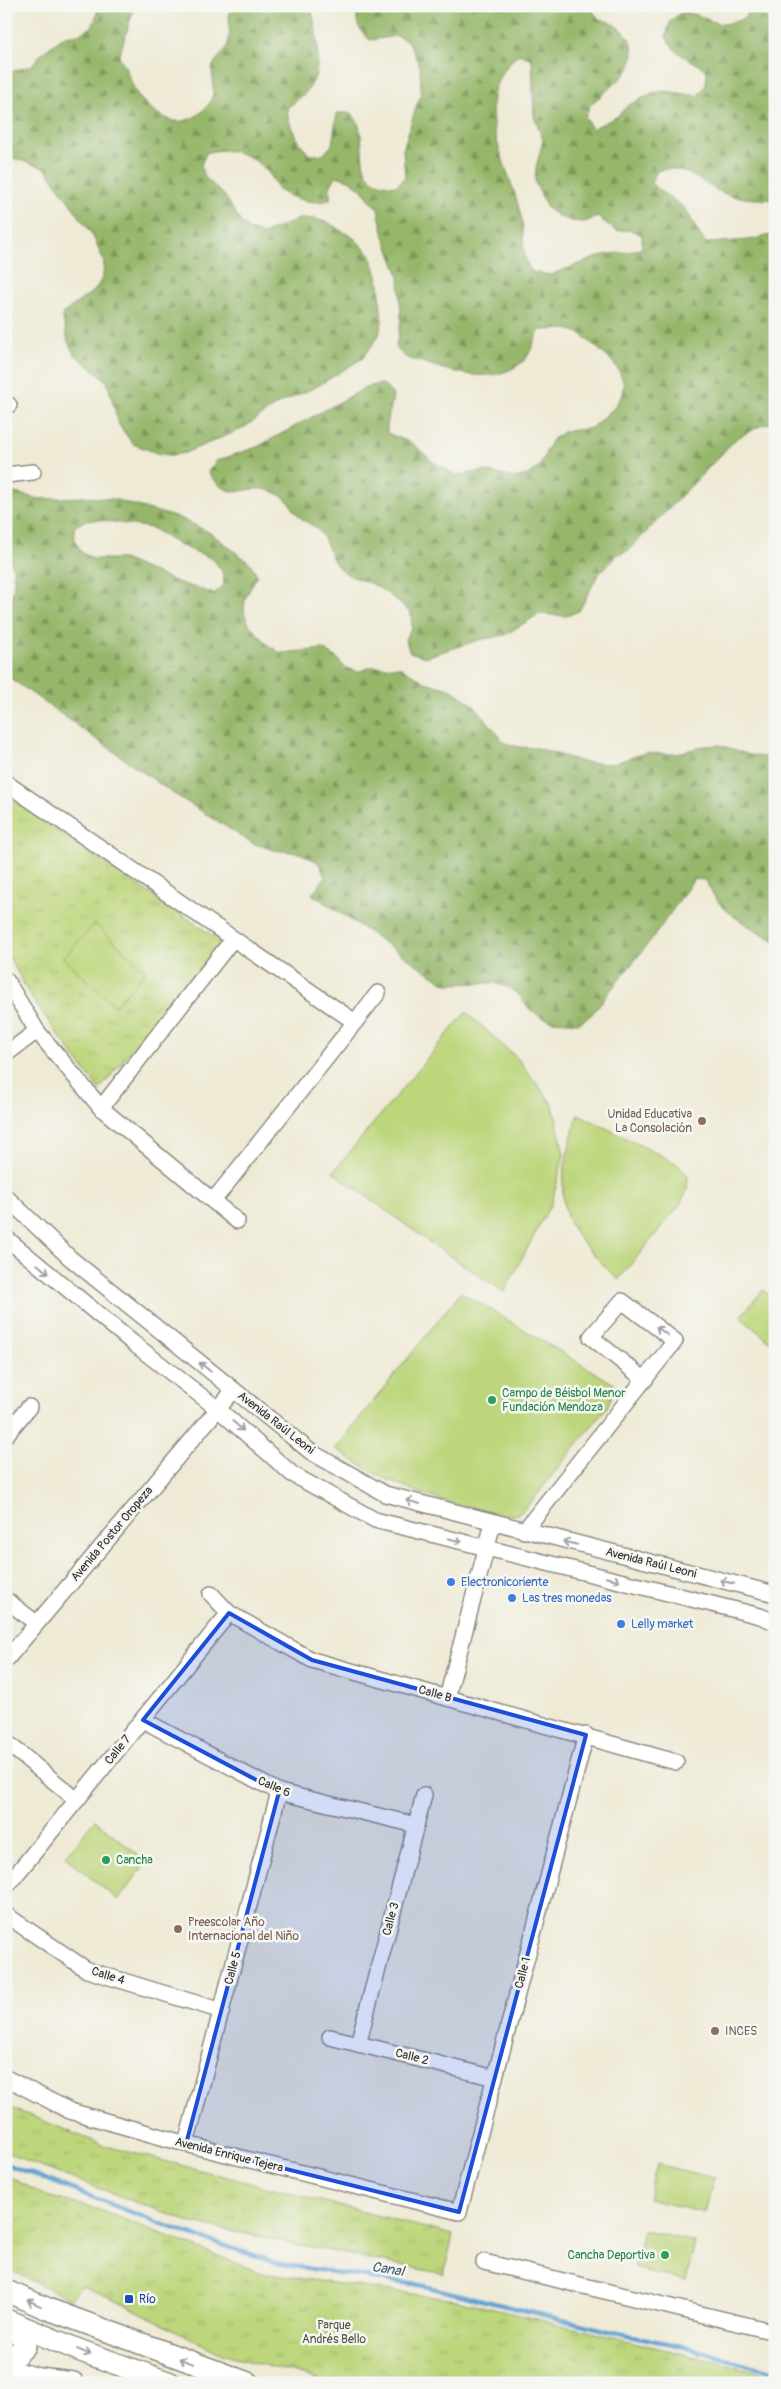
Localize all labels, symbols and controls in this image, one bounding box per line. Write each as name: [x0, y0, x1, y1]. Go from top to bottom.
place label: Unidad Educativa La Consolación: [607, 1107, 692, 1136]
marker: Unidad Educativa La Consolación: [696, 1115, 708, 1127]
one-way arrow: [37, 1264, 50, 1275]
one-way arrow: [655, 1326, 669, 1336]
one-way arrow: [199, 1361, 212, 1372]
place label: Campo de Béisbol Menor Fundación Mendoza: [502, 1386, 626, 1415]
street label: Avenida Raúl Leoni: [235, 1388, 317, 1458]
marker: Campo de Béisbol Menor Fundación Mendoza: [486, 1394, 498, 1406]
one-way arrow: [231, 1420, 244, 1432]
street label: Avenida Postor Oropeza: [68, 1483, 156, 1585]
one-way arrow: [405, 1496, 421, 1506]
one-way arrow: [447, 1536, 463, 1545]
one-way arrow: [562, 1538, 578, 1547]
street label: Avenida Raúl Leoni: [604, 1544, 698, 1582]
place label: Electronicoriente: [461, 1575, 548, 1590]
one-way arrow: [605, 1575, 621, 1585]
marker: Electronicoriente: [445, 1576, 457, 1588]
one-way arrow: [720, 1577, 736, 1587]
place label: Las tres monedas: [522, 1591, 612, 1606]
marker: Las tres monedas: [506, 1592, 518, 1604]
place label: Lelly market: [631, 1617, 694, 1632]
marker: Lelly market: [615, 1618, 627, 1630]
street label: Calle B: [417, 1682, 454, 1706]
street label: Calle 7: [102, 1732, 135, 1768]
street label: Calle 6: [255, 1773, 293, 1801]
place label: Cancha: [116, 1853, 153, 1868]
marker: Cancha: [100, 1854, 112, 1866]
street label: Calle 3: [379, 1900, 403, 1937]
place label: Preescolar Año Internacional del Niño: [188, 1915, 299, 1944]
marker: Preescolar Año Internacional del Niño: [172, 1923, 184, 1935]
street label: Calle 5: [221, 1950, 245, 1986]
street label: Calle 1: [512, 1956, 534, 1990]
street label: Calle 4: [89, 1964, 127, 1988]
place label: INCES: [725, 2024, 757, 2039]
marker: INCES: [709, 2025, 721, 2037]
street label: Calle 2: [394, 2046, 431, 2068]
street label: Avenida Enrique Tejera: [173, 2134, 285, 2176]
place label: Cancha Deportiva: [568, 2248, 655, 2263]
marker: Cancha Deportiva: [659, 2249, 671, 2261]
water label: Canal: [371, 2258, 407, 2280]
place label: Río: [139, 2292, 156, 2307]
marker: Río: [123, 2293, 135, 2305]
one-way arrow: [27, 2297, 42, 2307]
park label: Parque Andrés Bello: [302, 2318, 367, 2347]
one-way arrow: [76, 2347, 91, 2357]
one-way arrow: [178, 2356, 194, 2365]

